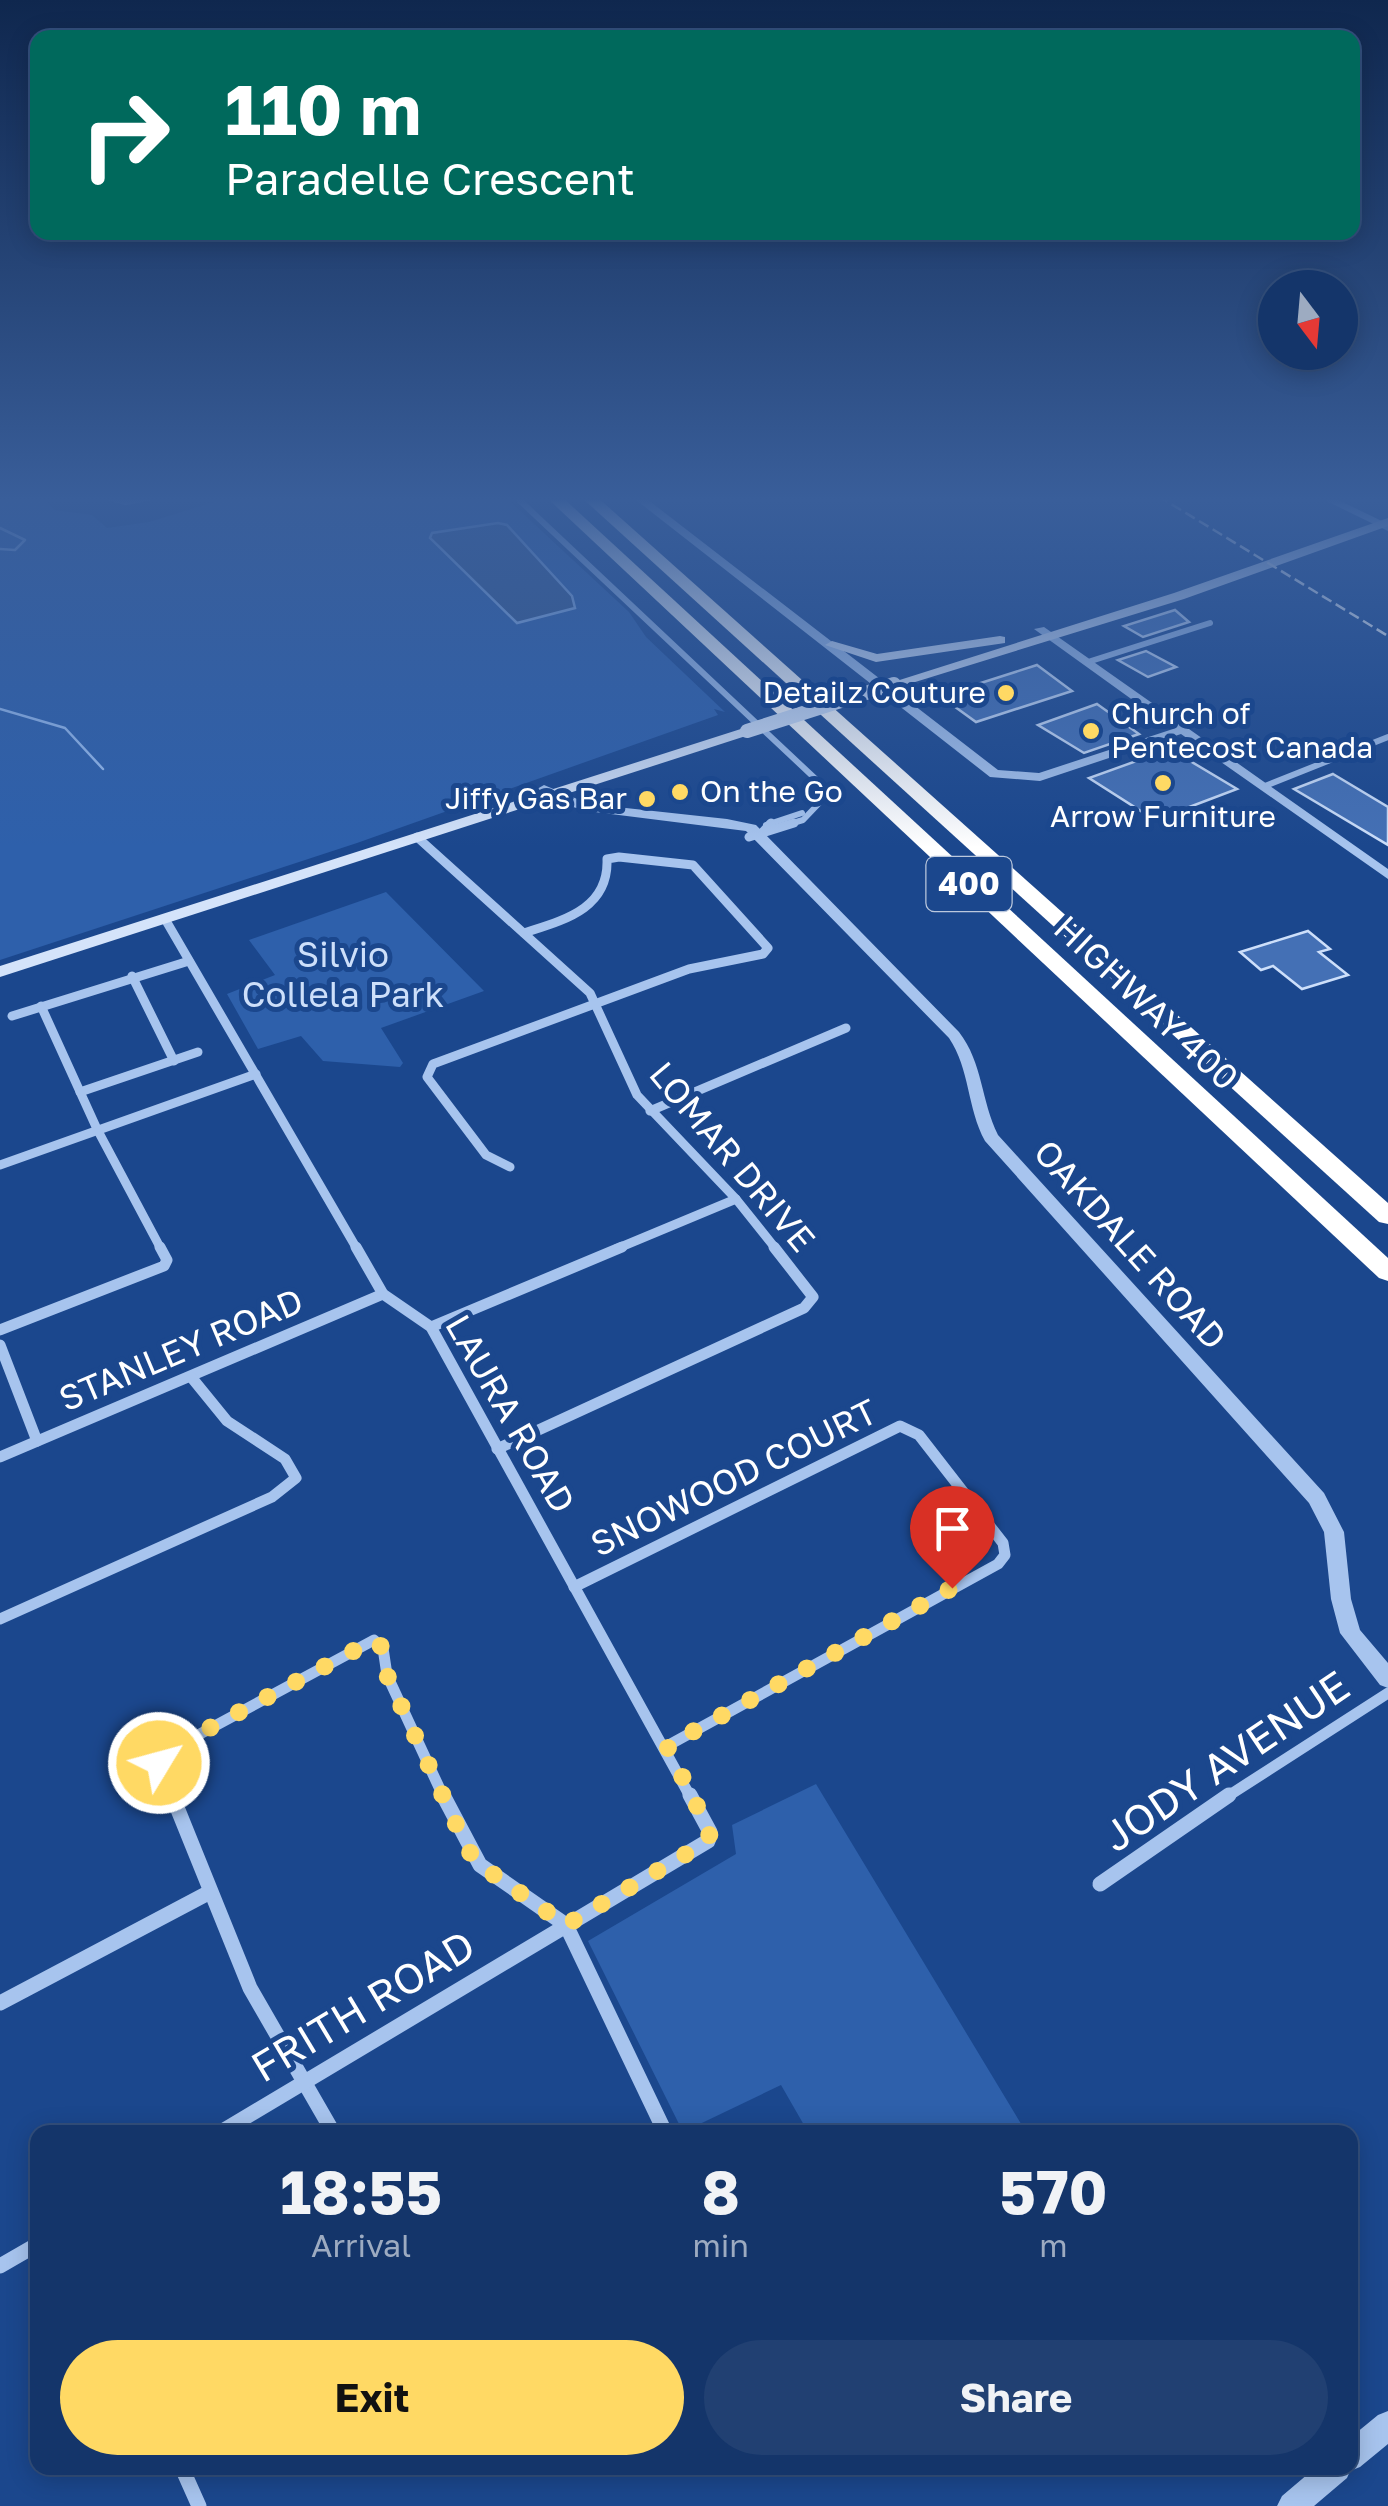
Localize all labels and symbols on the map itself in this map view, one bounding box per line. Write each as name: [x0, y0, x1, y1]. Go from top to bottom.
north arrow: [1258, 270, 1358, 370]
place label: Detailz Couture: [762, 674, 986, 710]
marker: Detailz Couture: [995, 682, 1017, 704]
place label: Church of Pentecost Canada: [1111, 695, 1373, 765]
marker: Church of Pentecost Canada: [1080, 720, 1102, 742]
marker: Arrow Furniture: [1152, 772, 1174, 794]
place label: On the Go: [700, 773, 843, 809]
place label: Jiffy Gas Bar: [445, 780, 627, 816]
marker: On the Go: [669, 781, 691, 803]
marker: Jiffy Gas Bar: [636, 788, 658, 810]
place label: Arrow Furniture: [1050, 798, 1276, 834]
road number: 400: [926, 857, 1012, 911]
street label: HIGHWAY 400: [1046, 906, 1247, 1098]
park label: Silvio Collela Park: [242, 933, 444, 1015]
street label: LOMAR DRIVE: [641, 1053, 824, 1260]
street label: OAKDALE ROAD: [1026, 1131, 1236, 1358]
street label: STANLEY ROAD: [52, 1279, 309, 1419]
street label: LAURA ROAD: [437, 1307, 585, 1520]
street label: SNOWOOD COURT: [584, 1390, 884, 1565]
pin: [910, 1486, 995, 1589]
street label: JODY AVENUE: [1093, 1659, 1358, 1861]
position arrow: [107, 1711, 211, 1815]
street label: FRITH ROAD: [242, 1919, 483, 2091]

